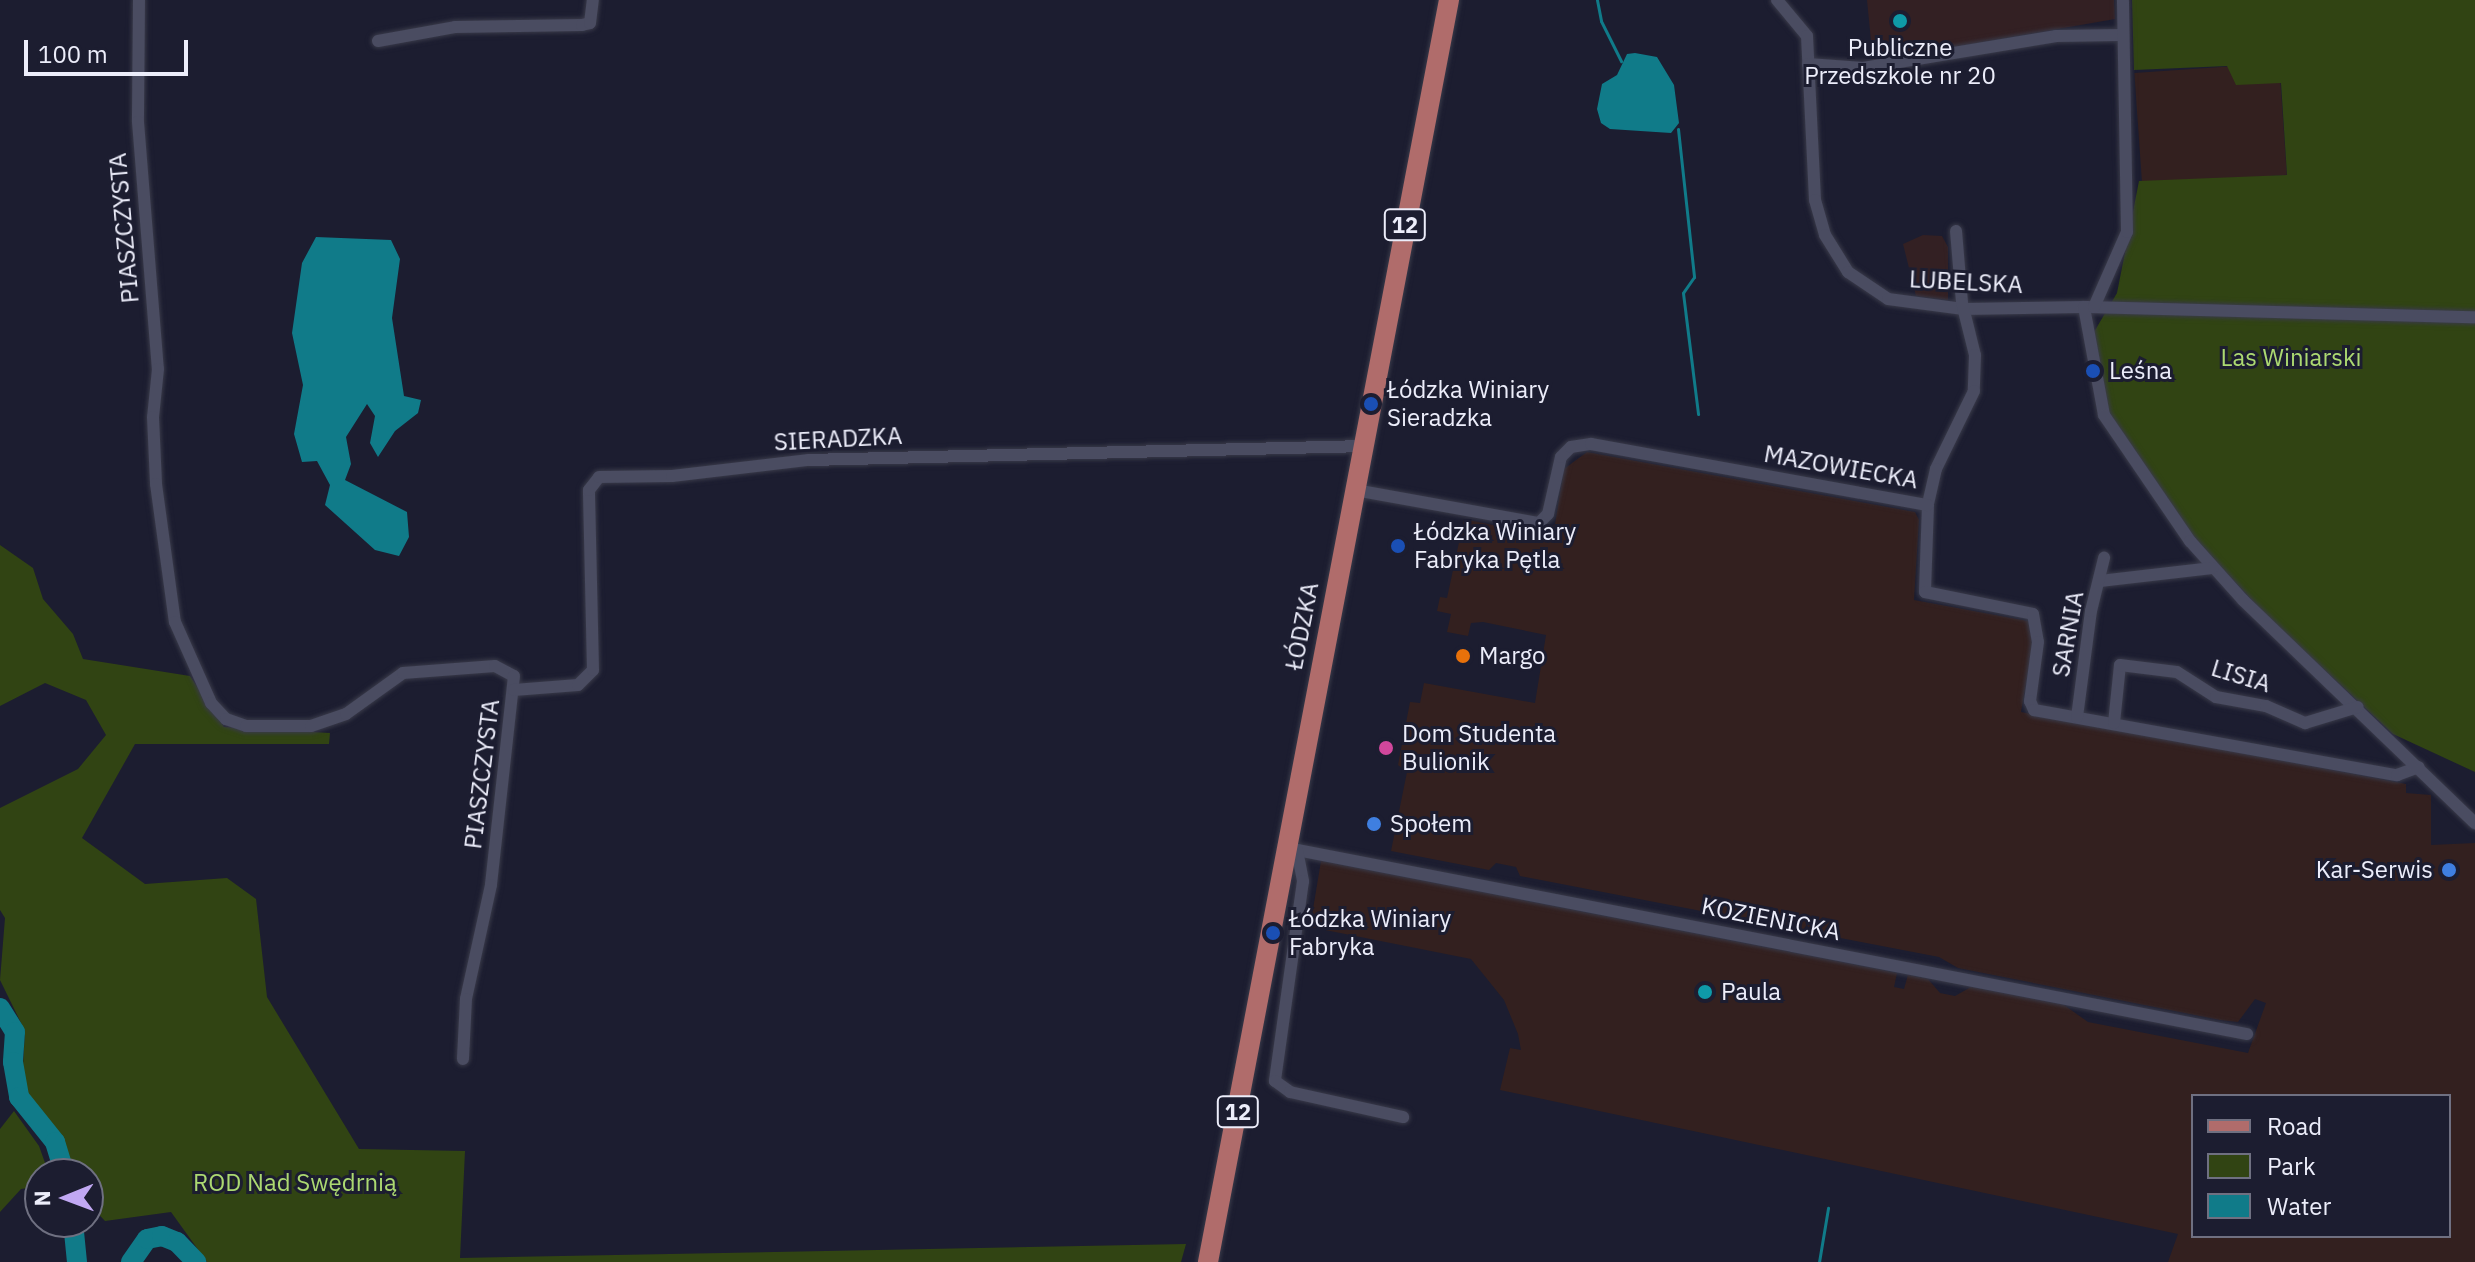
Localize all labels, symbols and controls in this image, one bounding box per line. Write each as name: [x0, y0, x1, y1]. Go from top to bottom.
marker: Publiczne Przedszkole nr 20: [1891, 12, 1909, 30]
scale bar: [28, 24, 192, 74]
place label: Publiczne Przedszkole nr 20: [1804, 34, 1996, 90]
text: 100 m: [38, 38, 108, 70]
street label: PIASZCZYSTA: [103, 152, 145, 304]
road number: 12: [1383, 207, 1427, 243]
street label: LUBELSKA: [1908, 265, 2024, 299]
park label: Las Winiarski: [2220, 344, 2362, 372]
place label: Leśna: [2109, 357, 2172, 385]
marker: Leśna: [2084, 362, 2102, 380]
place label: Łódzka Winiary Sieradzka: [1387, 376, 1549, 432]
marker: Łódzka Winiary Sieradzka: [1362, 395, 1380, 413]
street label: SIERADZKA: [773, 421, 903, 457]
street label: MAZOWIECKA: [1762, 439, 1920, 495]
place label: Łódzka Winiary Fabryka Pętla: [1414, 518, 1576, 574]
marker: Łódzka Winiary Fabryka Pętla: [1389, 537, 1407, 555]
street label: ŁÓDZKA: [1279, 580, 1325, 672]
street label: SARNIA: [2046, 589, 2090, 679]
place label: Margo: [1479, 642, 1546, 670]
marker: Margo: [1454, 647, 1472, 665]
street label: LISIA: [2208, 653, 2274, 699]
street label: PIASZCZYSTA: [459, 697, 505, 851]
place label: Dom Studenta Bulionik: [1402, 720, 1556, 776]
marker: Dom Studenta Bulionik: [1377, 739, 1395, 757]
place label: Społem: [1390, 810, 1472, 838]
marker: Społem: [1365, 815, 1383, 833]
place label: Kar-Serwis: [2316, 856, 2433, 884]
marker: Kar-Serwis: [2440, 861, 2458, 879]
street label: KOZIENICKA: [1699, 891, 1843, 947]
place label: Łódzka Winiary Fabryka: [1289, 905, 1451, 961]
marker: Łódzka Winiary Fabryka: [1264, 924, 1282, 942]
place label: Paula: [1721, 978, 1781, 1006]
marker: Paula: [1696, 983, 1714, 1001]
road number: 12: [1216, 1094, 1260, 1130]
legend: [2191, 1094, 2451, 1238]
text: Road: [2267, 1110, 2322, 1142]
text: Park: [2267, 1150, 2316, 1182]
north arrow: [24, 1158, 104, 1238]
park label: ROD Nad Swędrnią: [193, 1169, 397, 1197]
text: N: [27, 1190, 56, 1207]
text: Water: [2267, 1190, 2331, 1222]

